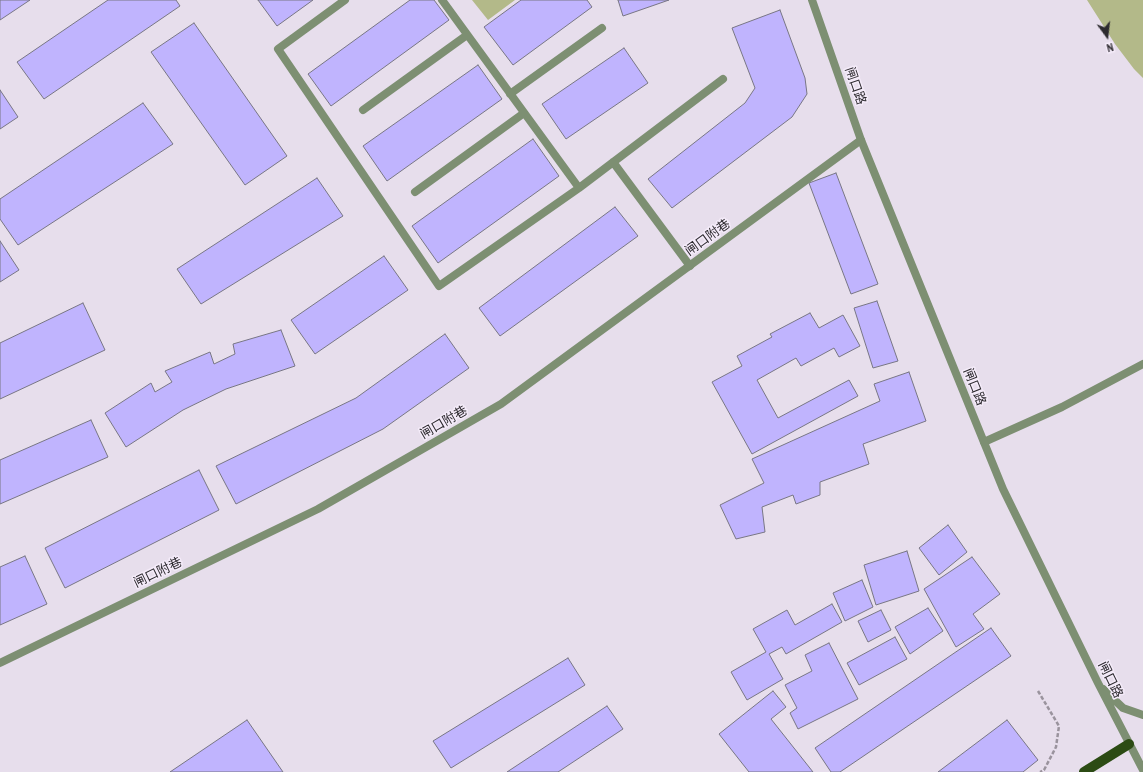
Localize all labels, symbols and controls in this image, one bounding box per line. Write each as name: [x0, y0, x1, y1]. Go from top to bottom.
north arrow: [1087, 16, 1127, 56]
text: N: [1105, 40, 1115, 55]
street label: 闸口路: [841, 65, 869, 107]
street label: 闸口附巷: [682, 216, 734, 260]
street label: 闸口路: [959, 366, 989, 408]
street label: 闸口附巷: [418, 403, 470, 443]
street label: 闸口附巷: [131, 555, 185, 591]
street label: 闸口路: [1094, 659, 1126, 701]

